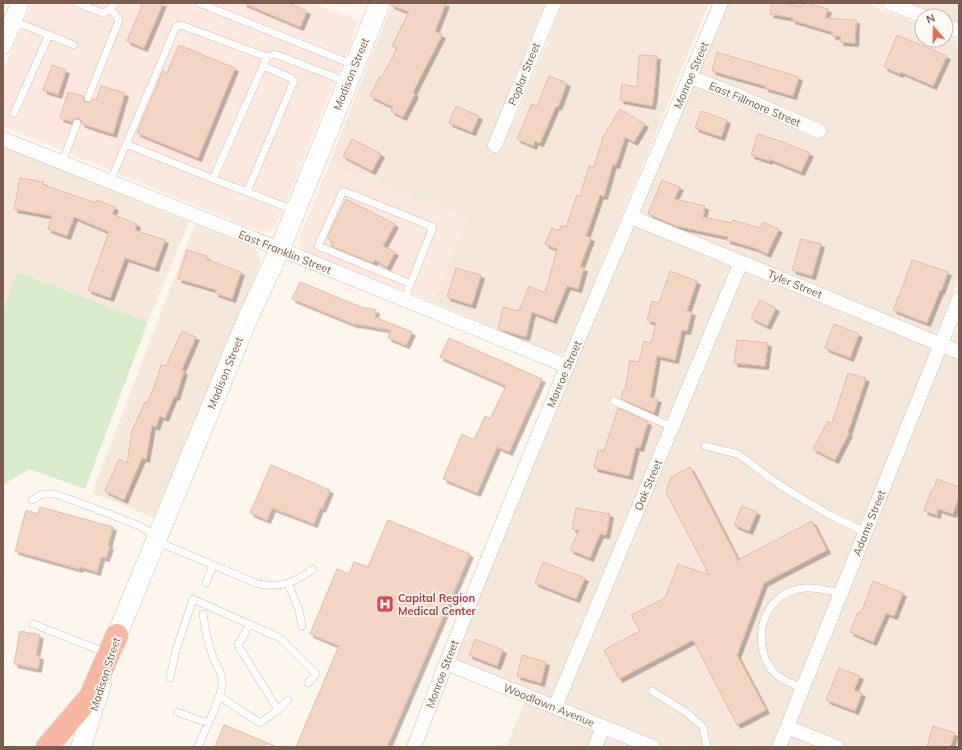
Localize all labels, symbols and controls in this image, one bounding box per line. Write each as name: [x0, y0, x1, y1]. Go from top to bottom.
north arrow: [914, 8, 954, 48]
text: N: [924, 11, 937, 27]
street label: Madison Street: [330, 36, 372, 112]
street label: Monroe Street: [671, 39, 711, 111]
street label: Poplar Street: [505, 41, 543, 107]
street label: East Fillmore Street: [707, 78, 803, 130]
street label: East Franklin Street: [237, 227, 334, 277]
street label: Tyler Street: [766, 267, 824, 301]
street label: Madison Street: [204, 335, 246, 411]
street label: Monroe Street: [544, 338, 584, 410]
street label: Oak Street: [631, 457, 665, 513]
street label: Adams Street: [849, 488, 889, 558]
place label: Capital Region Medical Center: [398, 591, 476, 618]
hospital icon: Capital Region Medical Center: [375, 594, 395, 614]
street label: Madison Street: [86, 635, 124, 713]
street label: Monroe Street: [423, 638, 461, 710]
street label: Woodlawn Avenue: [501, 680, 597, 730]

